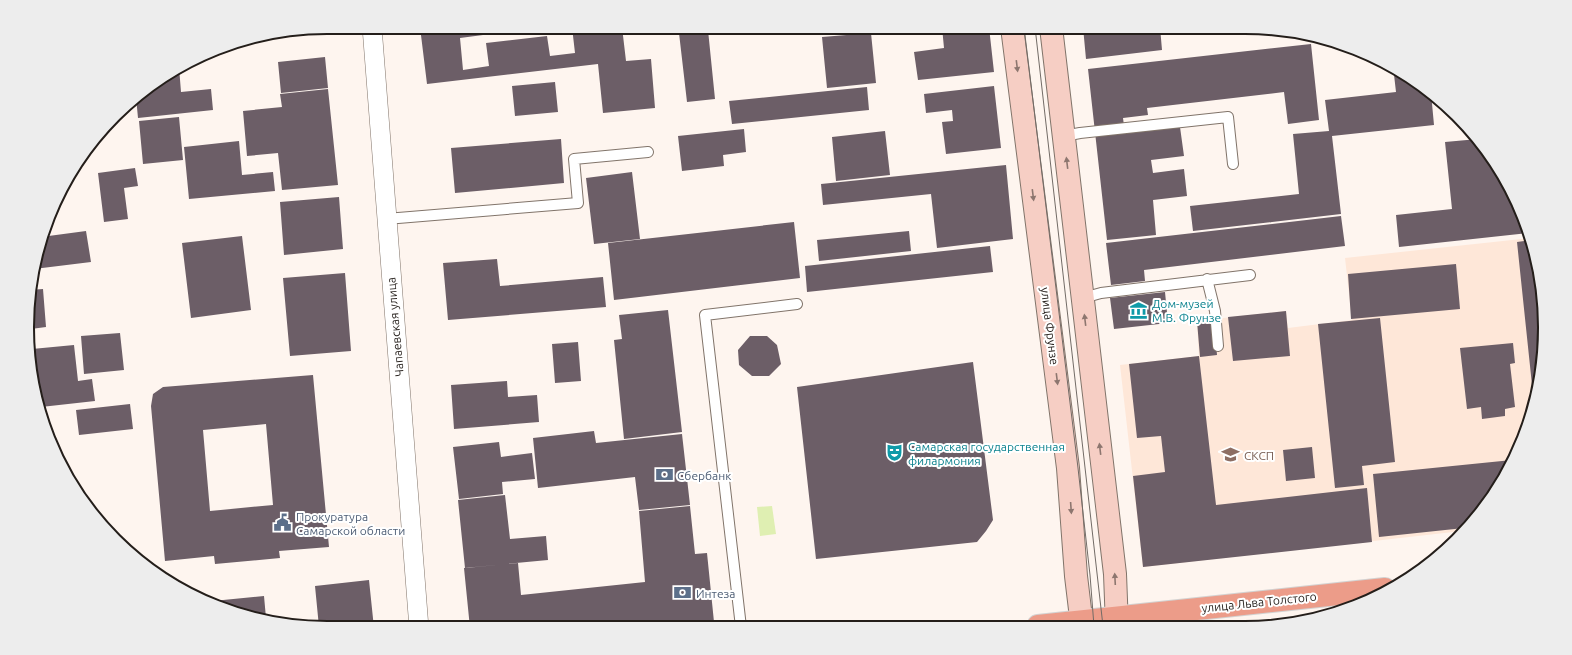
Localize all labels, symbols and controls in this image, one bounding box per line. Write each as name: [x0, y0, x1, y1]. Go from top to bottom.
one-way arrow: [1014, 60, 1020, 72]
one-way arrow: [1064, 157, 1070, 169]
one-way arrow: [1030, 189, 1036, 201]
street label: Чапаевская улица: [384, 277, 406, 377]
street label: улица Фрунзе: [1039, 286, 1061, 366]
place label: Дом-музей М.В. Фрунзе: [1152, 297, 1221, 324]
museum icon: Дом-музей М.В. Фрунзе: [1129, 300, 1149, 320]
one-way arrow: [1082, 314, 1088, 326]
one-way arrow: [1053, 373, 1060, 385]
place label: Самарская государственная филармония: [908, 440, 1065, 467]
theatre icon: Самарская государственная филармония: [885, 443, 905, 463]
one-way arrow: [1097, 443, 1104, 455]
school or university icon: СКСП: [1221, 445, 1241, 465]
place label: СКСП: [1244, 449, 1274, 462]
bank icon: Сбербанк: [654, 465, 674, 485]
place label: Сбербанк: [677, 469, 731, 482]
one-way arrow: [1067, 502, 1074, 514]
place label: Прокуратура Самарской области: [296, 510, 405, 537]
public building icon: Прокуратура Самарской области: [273, 513, 293, 533]
one-way arrow: [1112, 573, 1119, 585]
bank icon: Интеза: [673, 583, 693, 603]
place label: Интеза: [696, 587, 735, 600]
street label: улица Льва Толстого: [1201, 589, 1317, 615]

